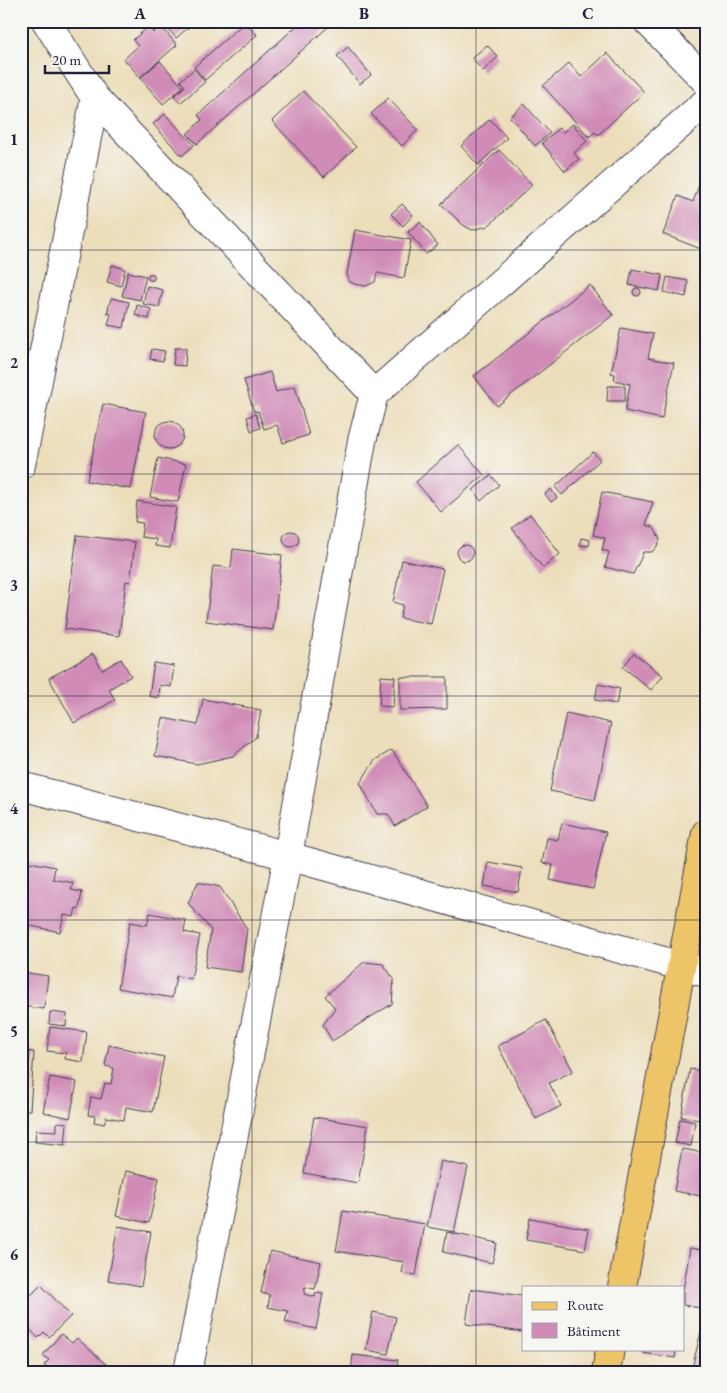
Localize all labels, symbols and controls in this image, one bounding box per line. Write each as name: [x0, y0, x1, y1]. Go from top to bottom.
text: A: [133, 3, 146, 24]
text: B: [359, 3, 369, 24]
text: C: [582, 3, 594, 24]
scale bar: [45, 42, 109, 74]
text: 20 m: [52, 50, 81, 69]
text: 1: [10, 129, 18, 150]
text: 2: [10, 352, 19, 373]
text: 3: [10, 575, 18, 596]
text: 4: [10, 798, 19, 819]
text: 5: [10, 1021, 18, 1042]
text: 6: [10, 1244, 19, 1265]
legend: [522, 1286, 684, 1350]
text: Route: [567, 1295, 604, 1314]
text: Bâtiment: [567, 1321, 621, 1340]

